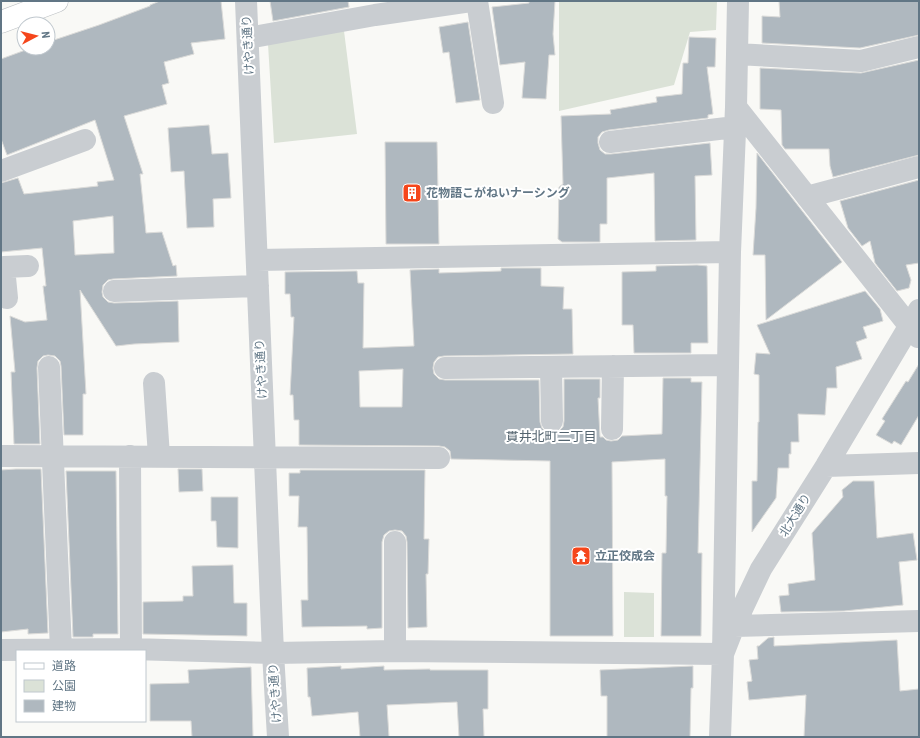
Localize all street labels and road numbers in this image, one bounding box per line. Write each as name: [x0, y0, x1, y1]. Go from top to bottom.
street label: けやき通り: [239, 15, 257, 75]
street label: けやき通り: [252, 339, 270, 399]
street label: 北大通り: [776, 491, 814, 539]
street label: けやき通り: [266, 663, 284, 723]

